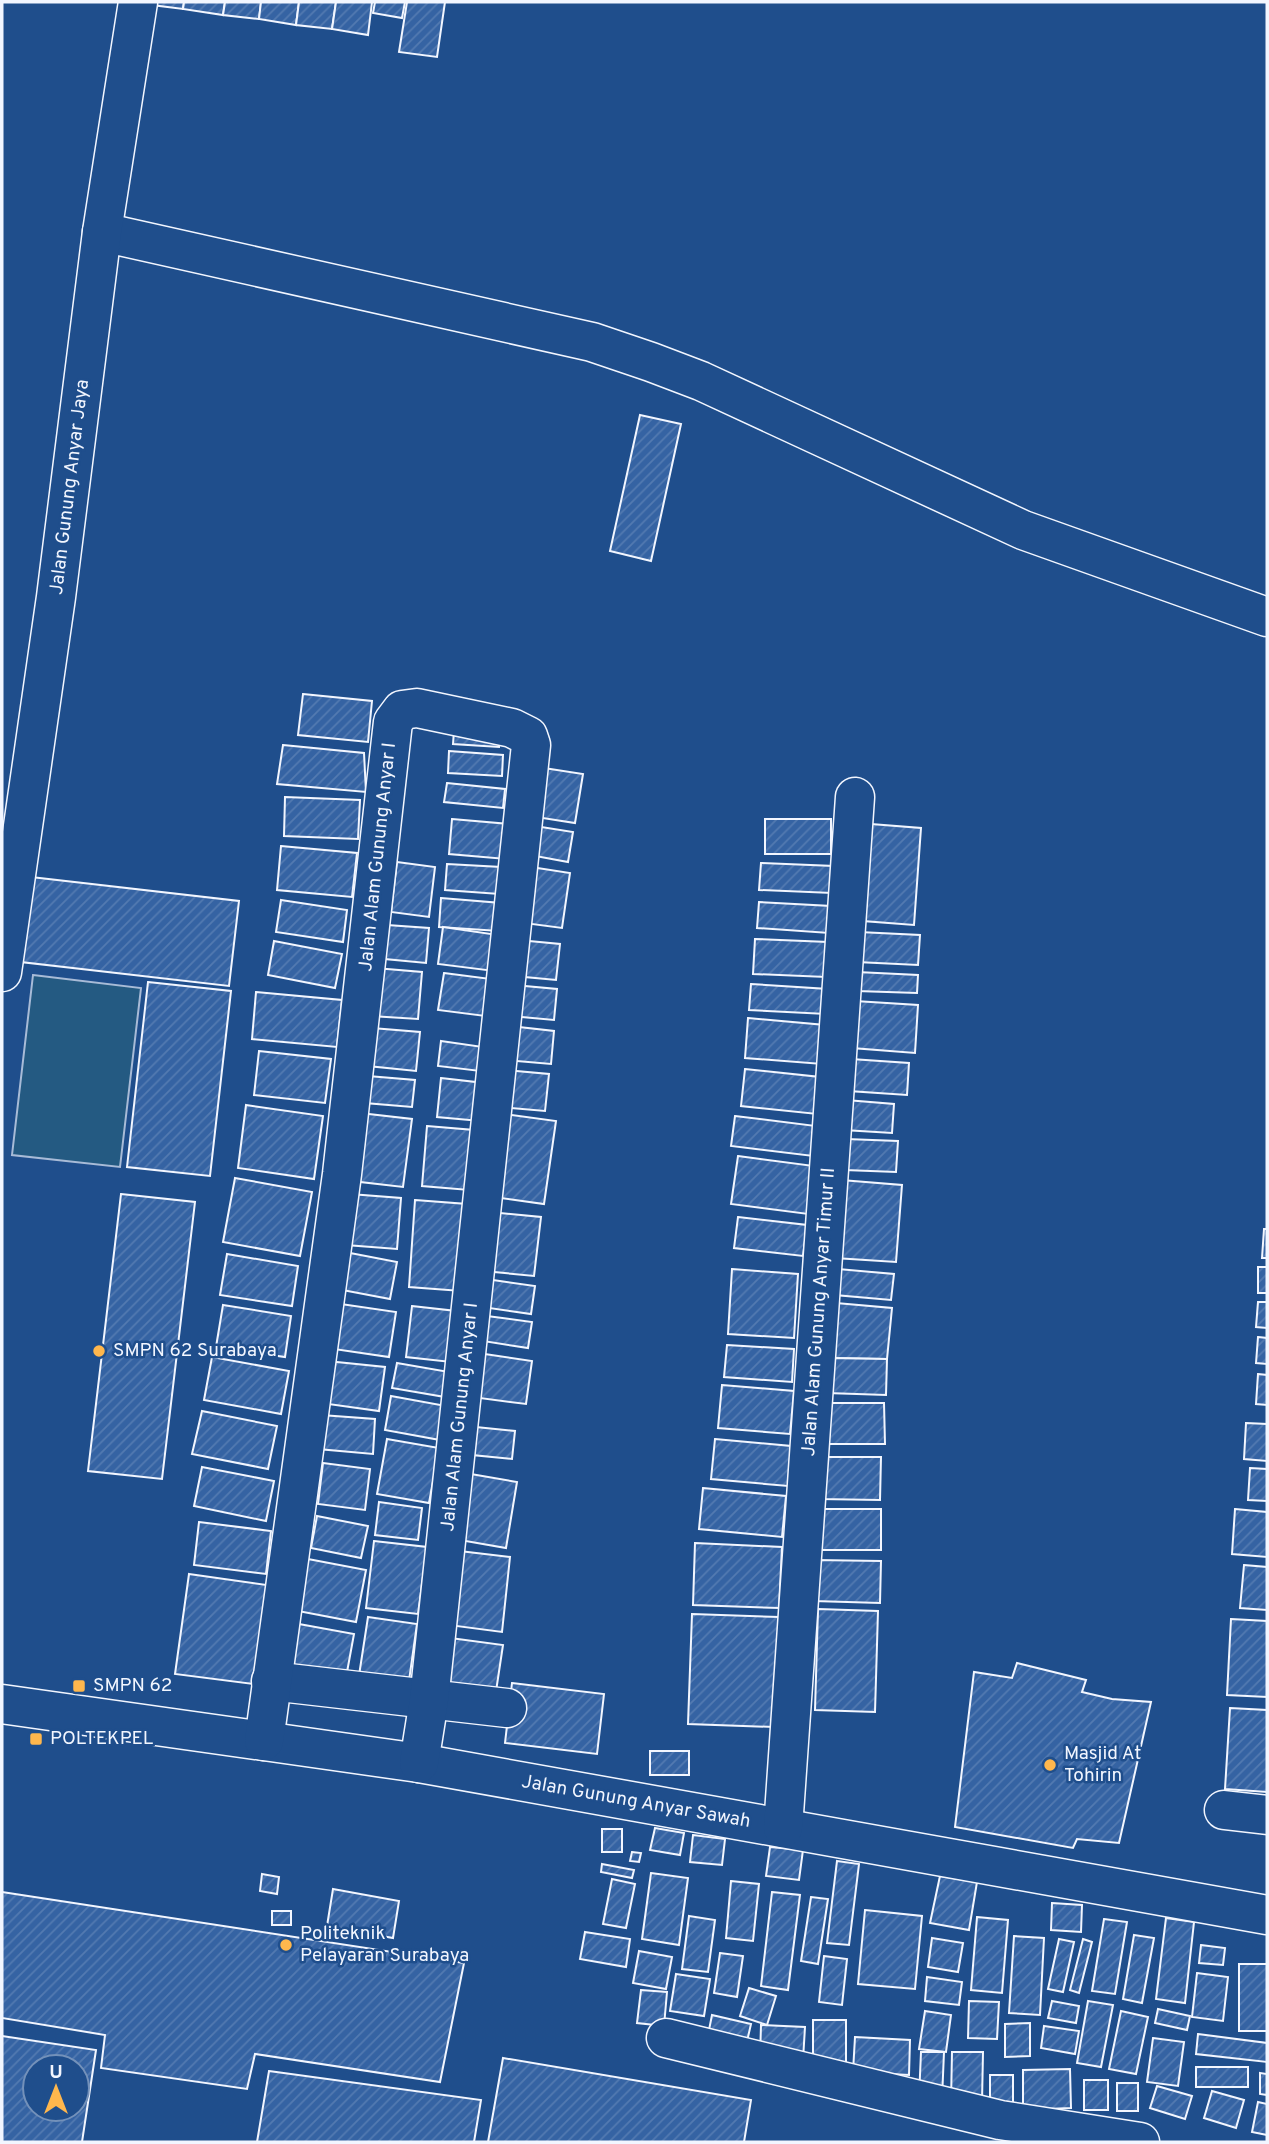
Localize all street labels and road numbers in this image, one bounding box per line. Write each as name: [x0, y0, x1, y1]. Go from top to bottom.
street label: Jalan Gunung Anyar Jaya: [45, 378, 95, 596]
street label: Jalan Alam Gunung Anyar I: [354, 741, 402, 973]
street label: Jalan Alam Gunung Anyar Timur II: [797, 1167, 841, 1457]
street label: Jalan Alam Gunung Anyar I: [436, 1301, 484, 1533]
street label: Jalan Gunung Anyar Sawah: [520, 1770, 752, 1834]

